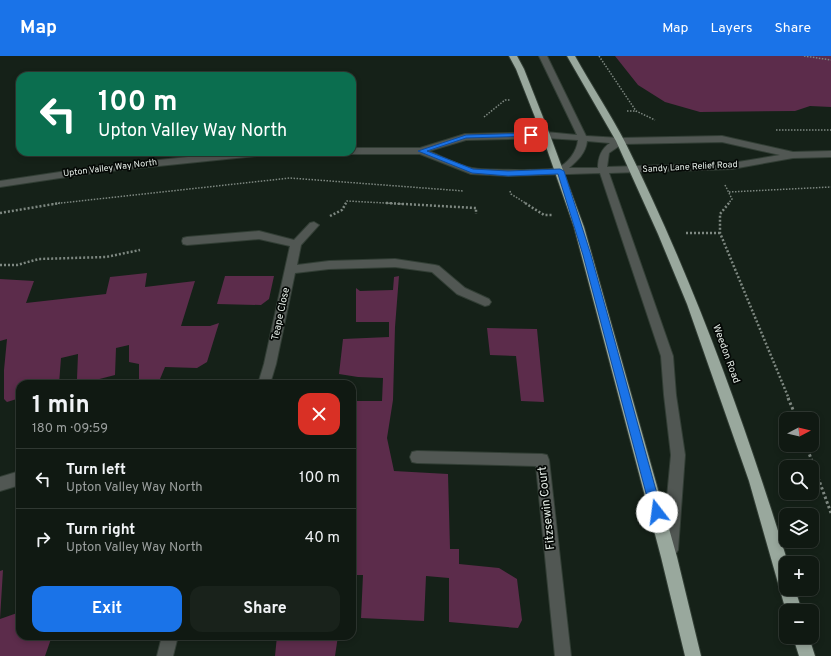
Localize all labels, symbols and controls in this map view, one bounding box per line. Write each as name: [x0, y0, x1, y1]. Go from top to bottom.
text: Map: [20, 16, 57, 40]
text: Map: [662, 20, 688, 37]
text: Layers: [710, 20, 752, 37]
text: Share: [774, 20, 811, 37]
text: 100 m: [98, 85, 178, 121]
icon: left: [32, 88, 84, 140]
pin: [514, 118, 548, 152]
text: Upton Valley Way North: [98, 120, 287, 143]
icon: arrive: [520, 124, 542, 146]
street label: Upton Valley Way North: [62, 157, 158, 179]
street label: Sandy Lane Relief Road: [642, 159, 738, 175]
street label: Teape Close: [269, 286, 293, 342]
street label: Weedon Road: [709, 323, 743, 385]
text: 1 min: [32, 391, 90, 421]
button: close: [298, 393, 340, 435]
north arrow: [779, 412, 819, 452]
map controls: [779, 412, 819, 644]
text: 180 m · 09:59: [32, 421, 108, 437]
button: search: [779, 460, 819, 500]
text: Turn left: [66, 461, 126, 480]
street label: Fitzsewin Court: [535, 465, 559, 551]
icon: left: [32, 468, 54, 490]
text: 100 m: [299, 469, 340, 488]
text: Upton Valley Way North: [66, 480, 203, 496]
position arrow: [636, 491, 678, 533]
button: layers: [779, 508, 819, 548]
text: Turn right: [66, 521, 135, 540]
icon: right: [32, 528, 54, 550]
text: 40 m: [305, 529, 340, 548]
text: Upton Valley Way North: [66, 540, 203, 556]
button: +: [779, 556, 819, 596]
button: Exit: [32, 586, 182, 632]
button: Share: [190, 586, 340, 632]
button: −: [779, 604, 819, 644]

